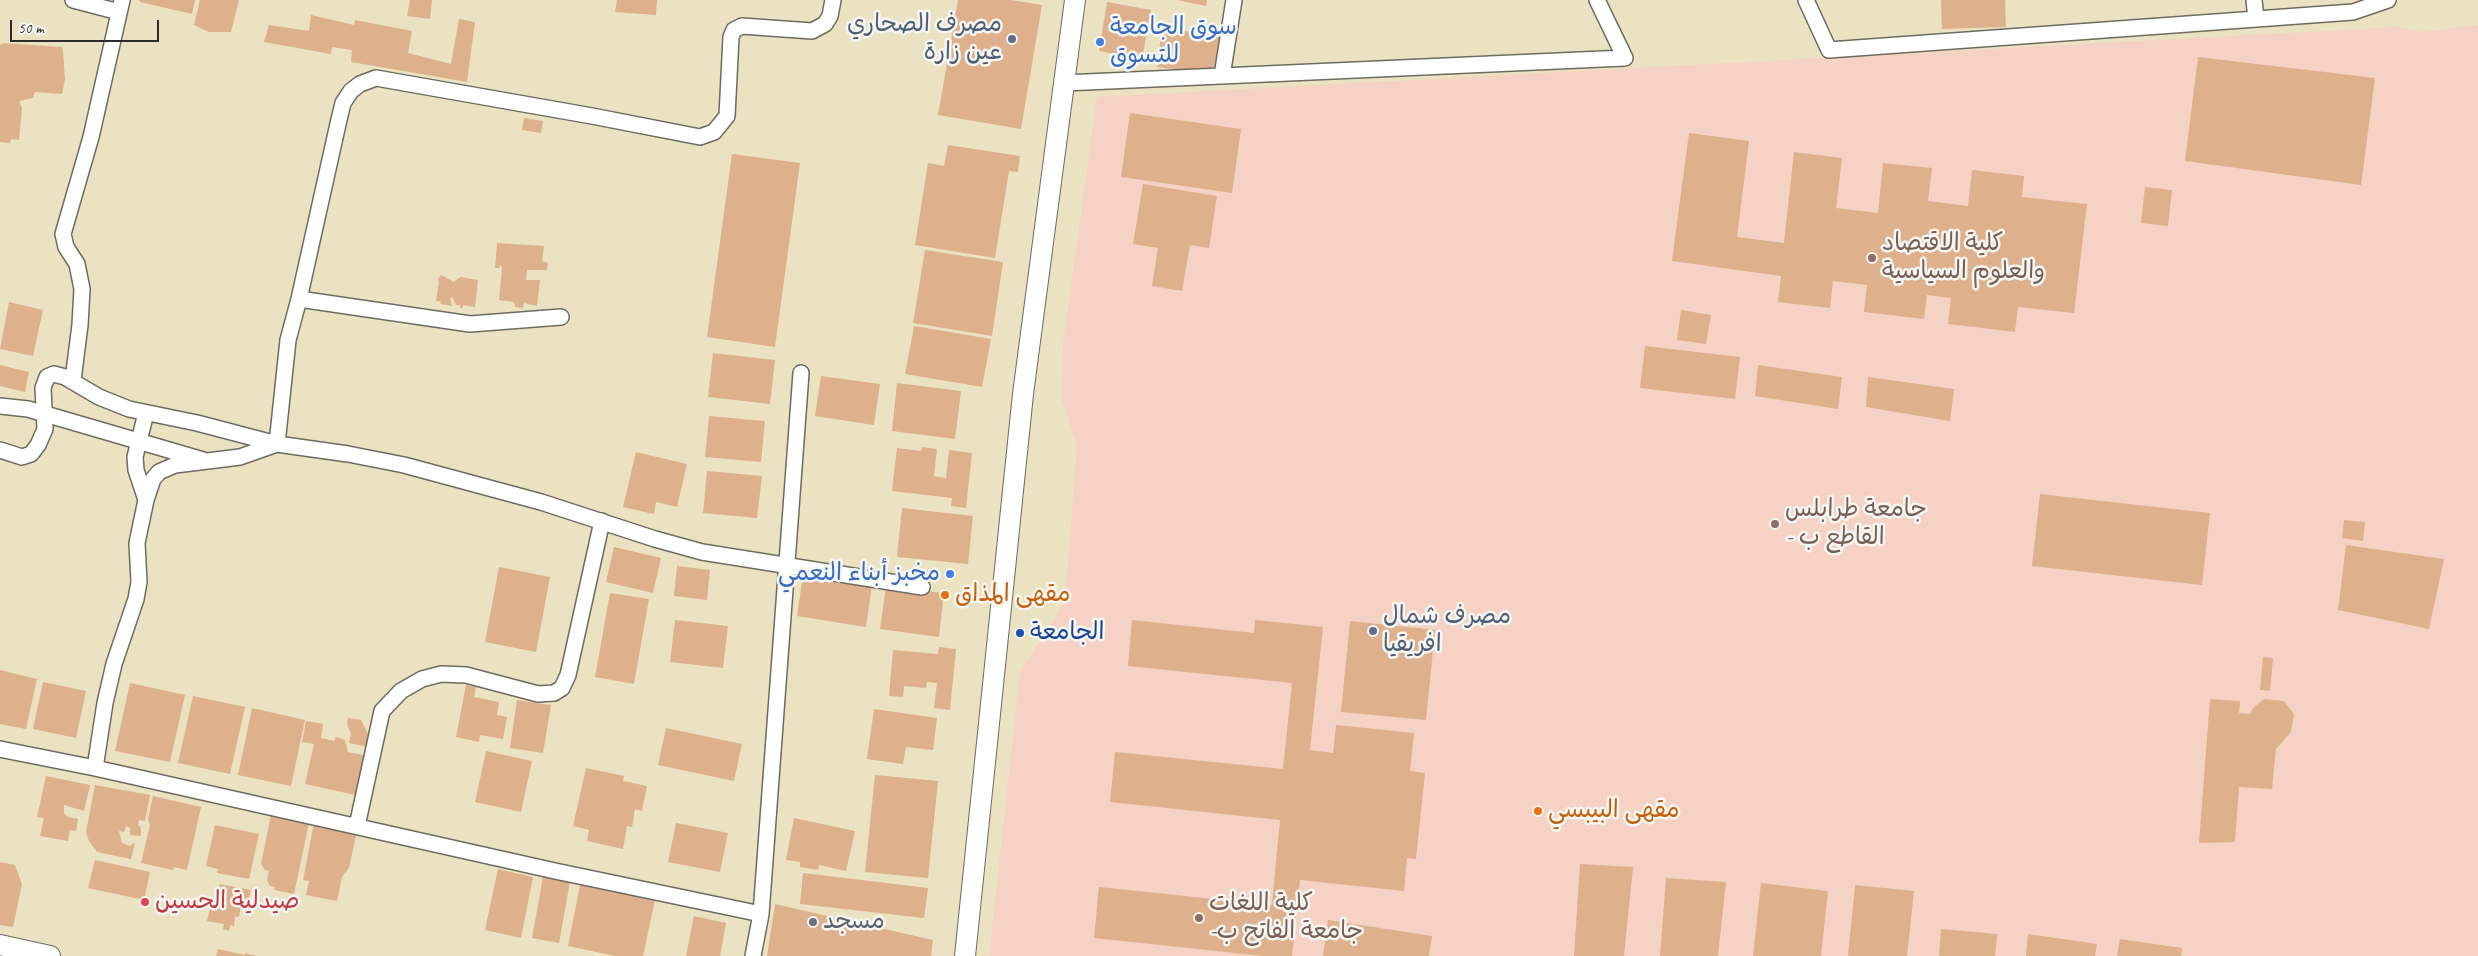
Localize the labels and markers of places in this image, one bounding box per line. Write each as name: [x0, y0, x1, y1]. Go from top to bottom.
place label: مصرف الصحاري عين زارة: [847, 11, 1002, 67]
place label: سوق الجامعة للتسوق: [1110, 14, 1237, 70]
marker: مصرف الصحاري عين زارة: [1006, 33, 1018, 45]
marker: سوق الجامعة للتسوق: [1094, 36, 1106, 48]
place label: كلية الاقتصاد والعلوم السياسية: [1882, 230, 2045, 286]
marker: كلية الاقتصاد والعلوم السياسية: [1866, 252, 1878, 264]
place label: جامعة طرابلس - القاطع ب: [1785, 496, 1927, 552]
marker: جامعة طرابلس - القاطع ب: [1769, 518, 1781, 530]
place label: مخبز أبناء النعمي: [778, 560, 940, 588]
marker: مخبز أبناء النعمي: [944, 568, 956, 580]
place label: مقهى المذاق: [955, 581, 1070, 609]
marker: مقهى المذاق: [939, 589, 951, 601]
place label: مصرف شمال افريقيا: [1383, 603, 1511, 659]
place label: الجامعة: [1030, 619, 1104, 647]
marker: مصرف شمال افريقيا: [1367, 625, 1379, 637]
marker: الجامعة: [1014, 627, 1026, 639]
place label: مقهى البيبسي: [1548, 797, 1679, 825]
marker: مقهى البيبسي: [1532, 805, 1544, 817]
place label: صيدلية الحسين: [155, 888, 300, 916]
place label: كلية اللغات -جامعة الفاتح ب: [1209, 890, 1363, 946]
marker: صيدلية الحسين: [139, 896, 151, 908]
place label: مسجد: [823, 908, 885, 936]
marker: كلية اللغات -جامعة الفاتح ب: [1193, 912, 1205, 924]
marker: مسجد: [807, 916, 819, 928]

